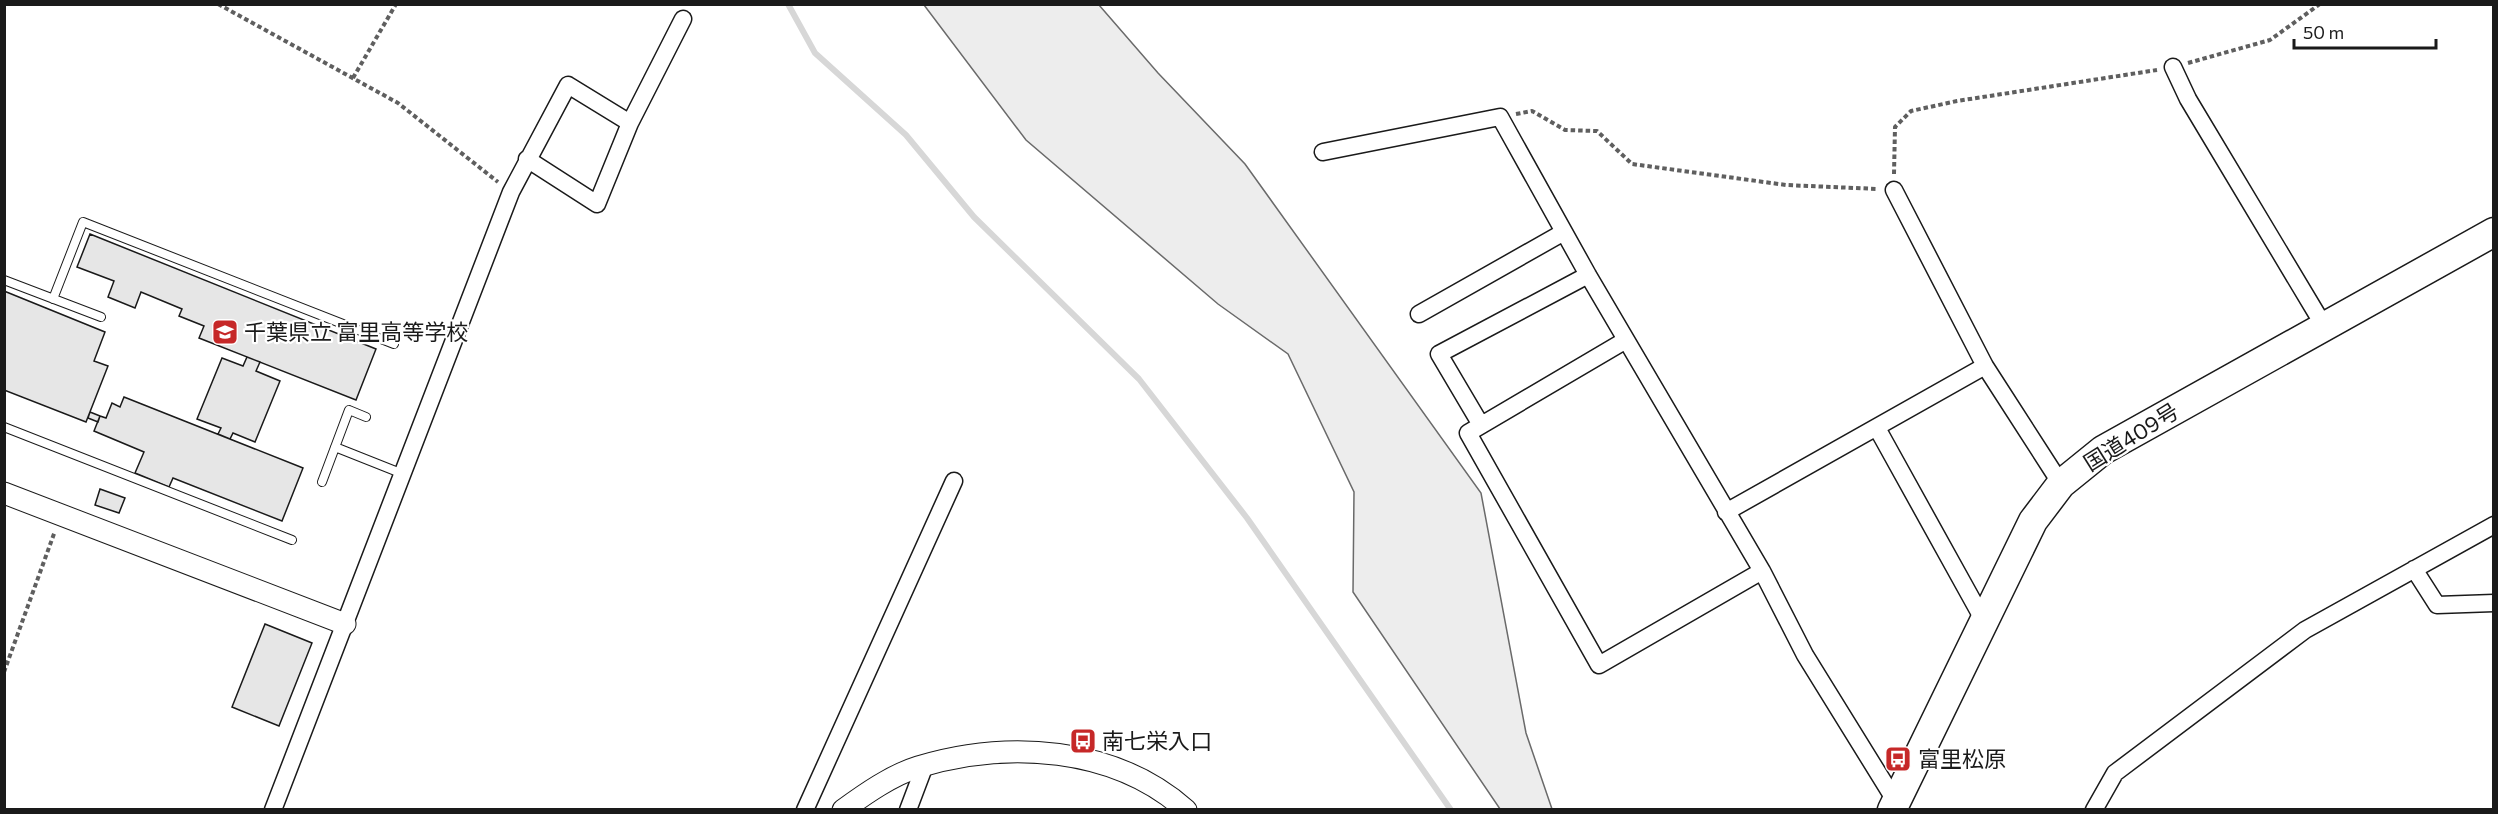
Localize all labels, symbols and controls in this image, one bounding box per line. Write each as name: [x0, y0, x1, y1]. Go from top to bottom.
scale bar: [2294, 12, 2436, 50]
text: 50 m: [2303, 21, 2344, 43]
school or university icon: 千葉県立 富里高等学校: [210, 317, 240, 347]
place label: 千葉県立 富里高等学校: [244, 318, 468, 345]
street label: 国道409号: [2078, 397, 2183, 476]
bus stop icon: 南七栄入口: [1068, 726, 1098, 756]
place label: 南七栄入口: [1102, 727, 1212, 754]
bus stop icon: 富里松原: [1883, 744, 1913, 774]
place label: 富里松原: [1918, 745, 2006, 772]

